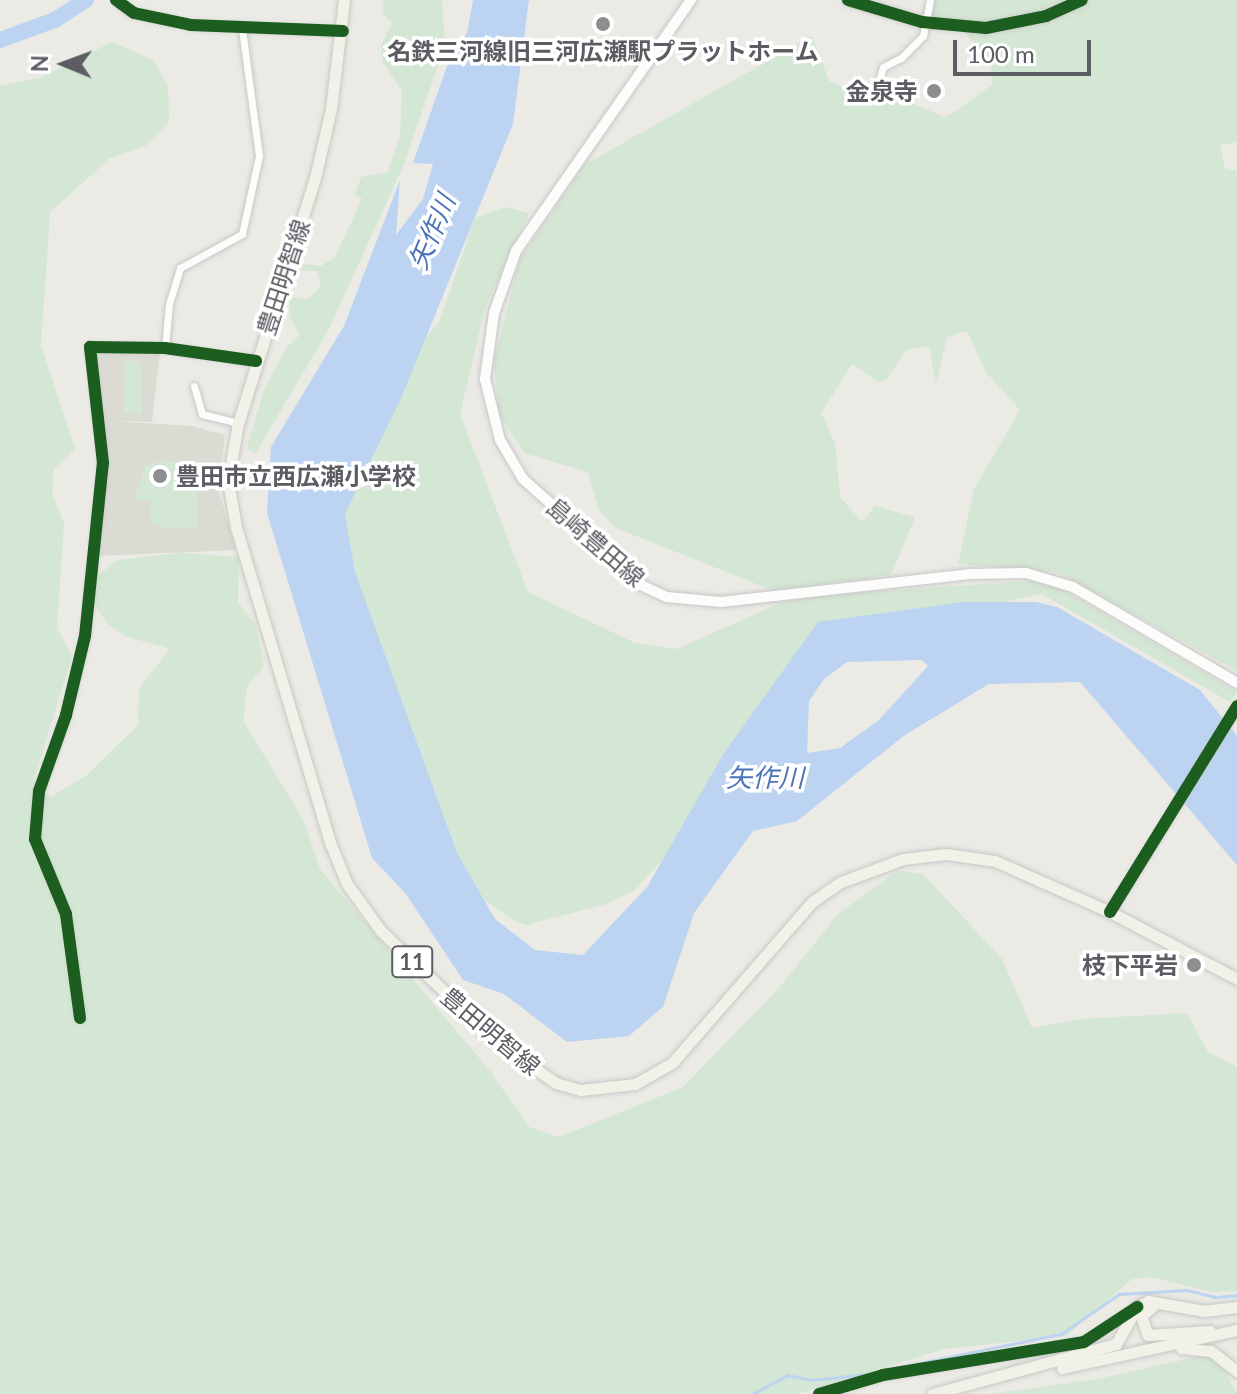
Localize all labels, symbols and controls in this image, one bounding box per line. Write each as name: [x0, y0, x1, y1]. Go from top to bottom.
marker: 名鉄三河線旧三河広瀬駅プラットホーム: [594, 15, 612, 33]
north arrow: [24, 24, 104, 104]
scale bar: [957, 24, 1095, 74]
place label: 名鉄三河線旧三河広瀬駅プラットホーム: [387, 37, 819, 65]
text: 100 m: [967, 39, 1035, 68]
text: N: [26, 55, 53, 72]
place label: 金泉寺: [846, 77, 918, 105]
marker: 金泉寺: [925, 82, 943, 100]
water label: 矢作川: [402, 190, 462, 274]
street label: 豊田明智線: [251, 215, 315, 339]
place label: 豊田市立西広瀬小学校: [176, 462, 416, 490]
marker: 豊田市立西広瀬小学校: [151, 467, 169, 485]
street label: 島崎豊田線: [541, 492, 651, 592]
water label: 矢作川: [726, 762, 804, 794]
road number: 11: [390, 944, 434, 980]
place label: 枝下平岩: [1082, 951, 1178, 979]
marker: 枝下平岩: [1185, 956, 1203, 974]
street label: 豊田明智線: [436, 981, 546, 1081]

